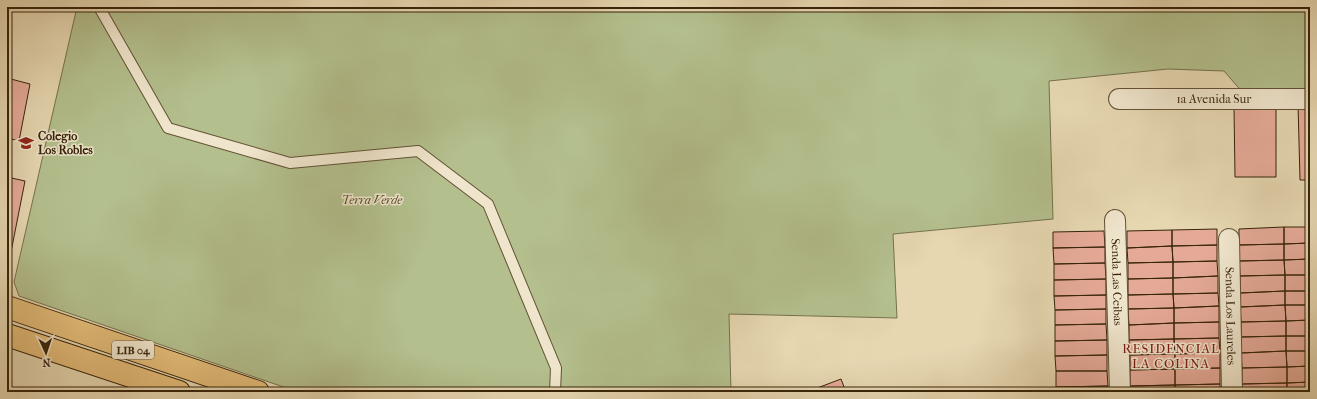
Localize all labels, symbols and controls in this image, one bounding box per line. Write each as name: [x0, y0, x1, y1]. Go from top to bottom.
street label: 1a Avenida Sur: [1177, 92, 1252, 106]
place label: Colegio Los Robles: [38, 129, 93, 157]
school or university icon: Colegio Los Robles: [17, 134, 35, 152]
park label: Terra Verde: [342, 193, 403, 207]
street label: Senda Las Ceibas: [1109, 238, 1125, 326]
street label: Senda Los Laureles: [1223, 267, 1238, 366]
north arrow: [26, 333, 66, 373]
road number: LIB 04: [112, 341, 154, 359]
district label: RESIDENCIAL LA COLINA: [1122, 341, 1220, 371]
text: N: [41, 356, 51, 369]

